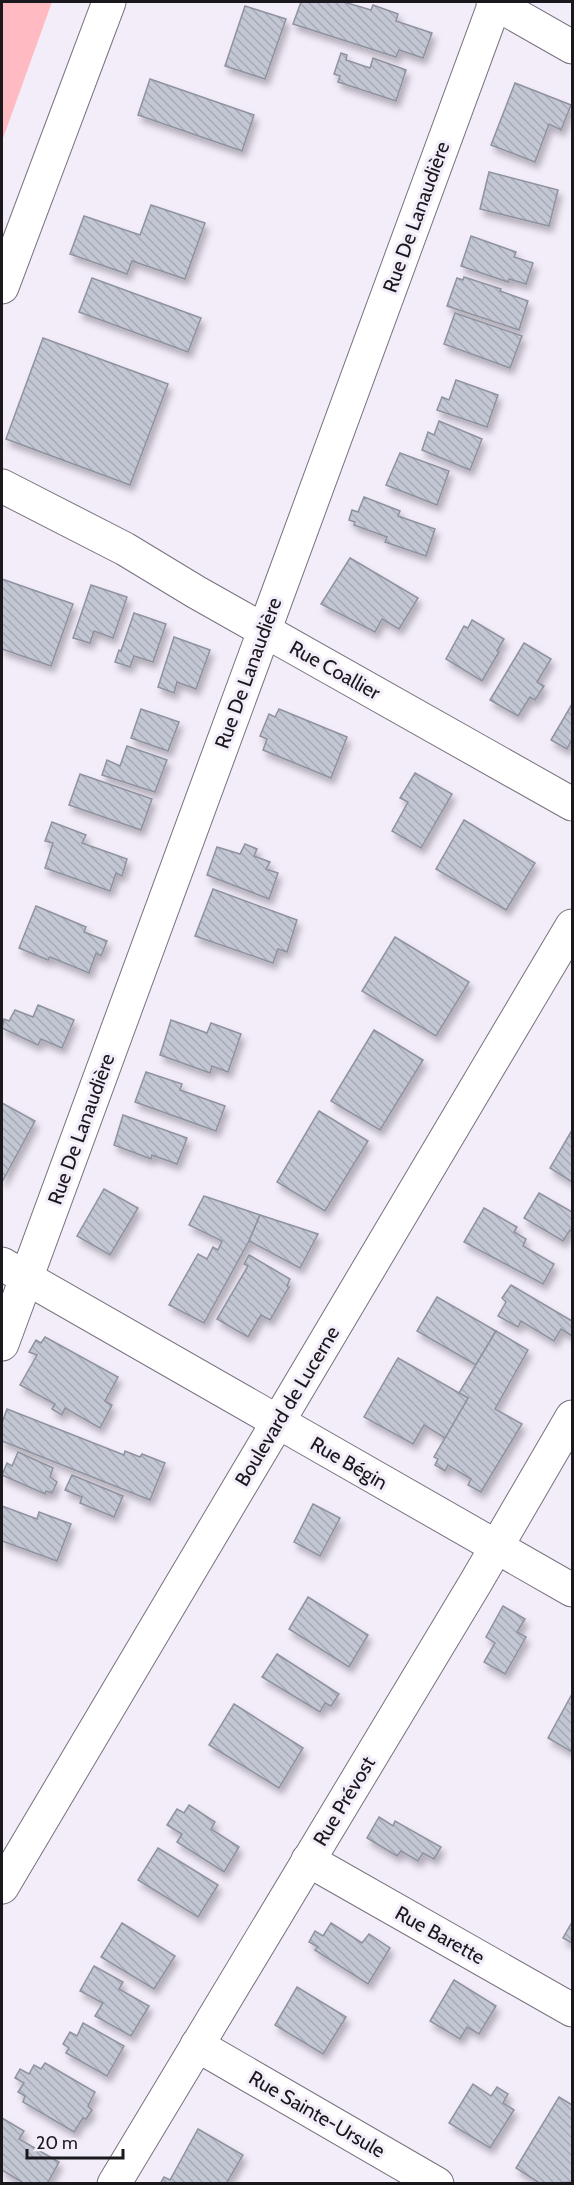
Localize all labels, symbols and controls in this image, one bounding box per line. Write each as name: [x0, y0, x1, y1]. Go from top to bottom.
street label: Rue De Lanaudière: [378, 138, 454, 296]
street label: Rue De Lanaudière: [210, 594, 286, 752]
street label: Rue Coallier: [285, 635, 385, 705]
street label: Rue De Lanaudière: [43, 1050, 119, 1208]
street label: Boulevard de Lucerne: [230, 1322, 344, 1490]
street label: Rue Bégin: [306, 1431, 392, 1495]
street label: Rue Prévost: [308, 1752, 380, 1850]
street label: Rue Barette: [391, 1901, 489, 1969]
street label: Rue Sainte-Ursule: [245, 2065, 389, 2163]
scale bar: [27, 2122, 123, 2160]
text: 20 m: [36, 2132, 78, 2154]

